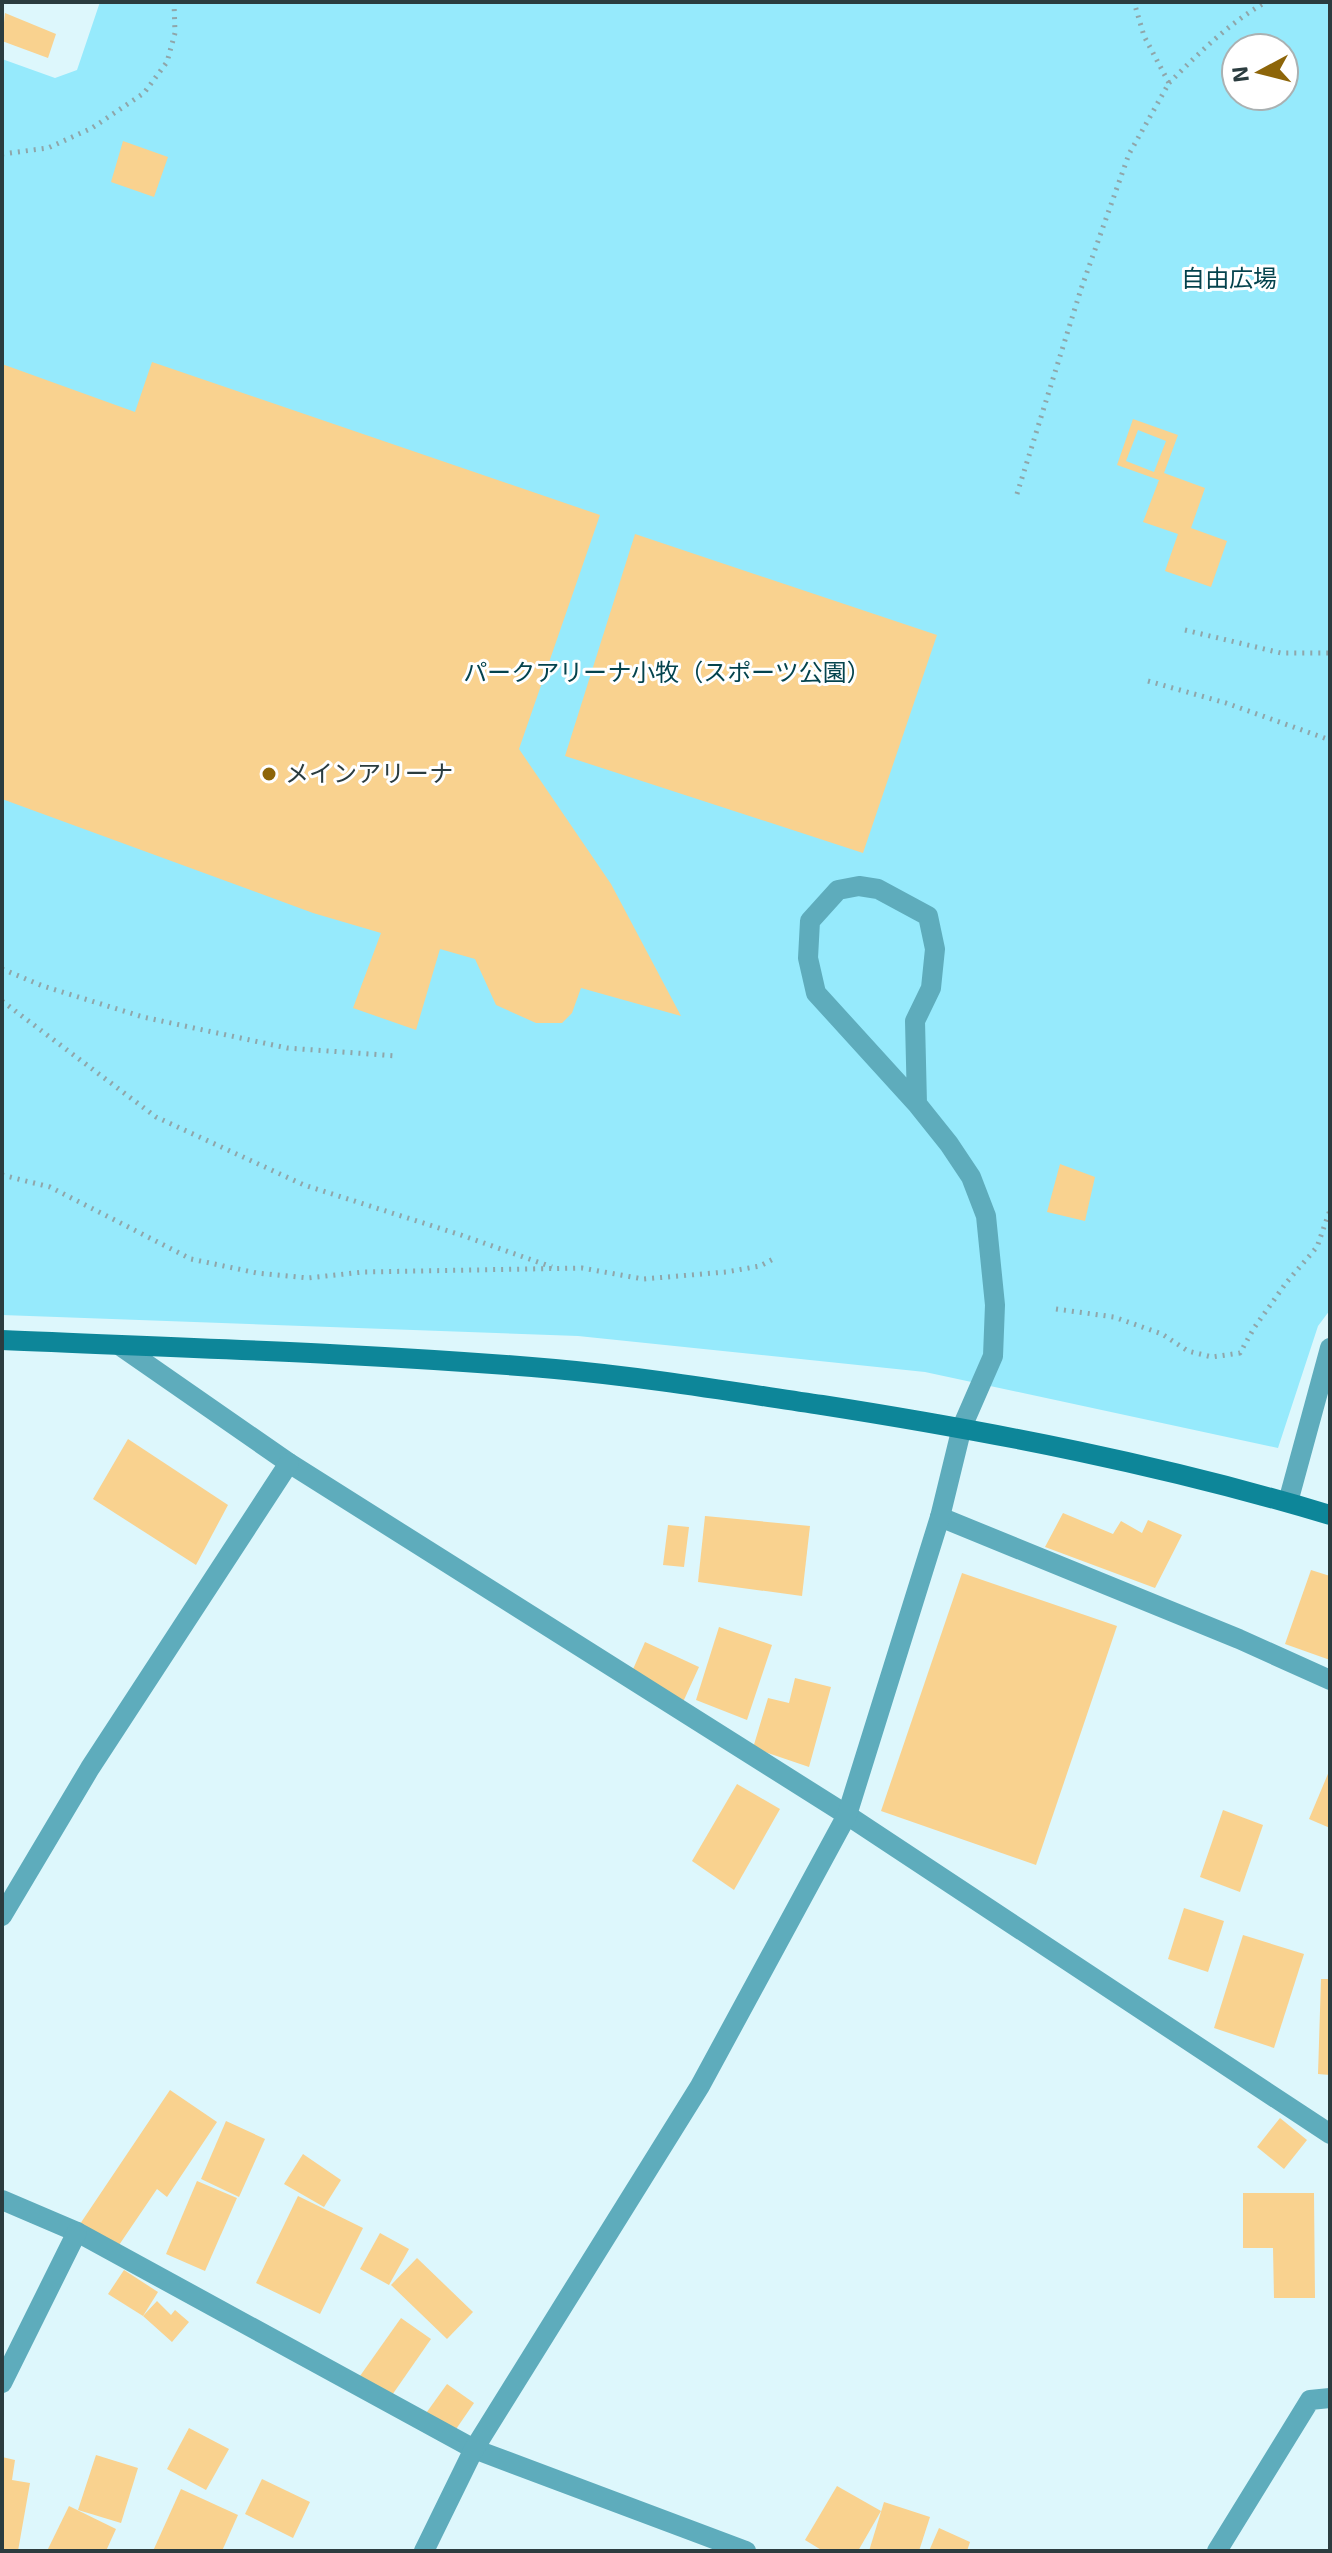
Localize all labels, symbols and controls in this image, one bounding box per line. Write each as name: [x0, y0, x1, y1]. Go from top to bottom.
north arrow: [1220, 32, 1300, 112]
text: N: [1225, 65, 1253, 84]
park label: 自由広場: [1181, 263, 1277, 292]
park label: パークアリーナ小牧（スポーツ公園）: [463, 657, 871, 686]
place label: メインアリーナ: [285, 758, 453, 787]
marker: メインアリーナ: [260, 765, 278, 783]

